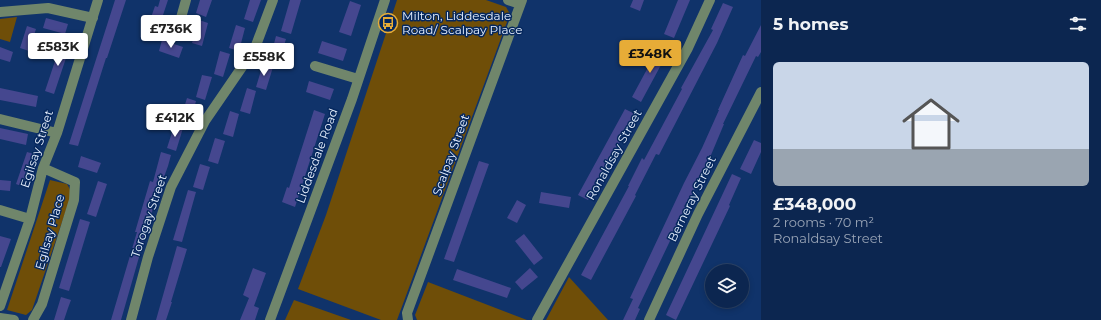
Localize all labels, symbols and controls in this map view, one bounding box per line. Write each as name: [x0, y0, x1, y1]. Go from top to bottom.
place label: Milton, Liddesdale Road/ Scalpay Place: [402, 8, 522, 37]
bus stop icon: Milton, Liddesdale Road/ Scalpay Place: [377, 12, 399, 34]
icon: filters: [1067, 13, 1089, 35]
text: 5 homes: [773, 14, 849, 34]
pin: £736K: [143, 15, 199, 49]
text: £736K: [150, 20, 192, 36]
pin: £583K: [30, 33, 86, 67]
text: £583K: [37, 38, 79, 54]
pin: £348K: [622, 40, 678, 74]
pin: £558K: [236, 43, 292, 77]
text: £348K: [628, 45, 672, 61]
text: £558K: [243, 48, 285, 64]
icon: home: [895, 88, 967, 160]
pin: £412K: [147, 104, 203, 138]
street label: Liddesdale Road: [292, 106, 341, 205]
street label: Ronaldsay Street: [582, 107, 645, 203]
street label: Egilsay Street: [17, 108, 56, 190]
text: £412K: [155, 109, 195, 125]
street label: Scalpay Street: [429, 112, 472, 197]
street label: Berneray Street: [664, 153, 719, 244]
street label: Torogay Street: [127, 172, 170, 259]
street label: Egilsay Place: [32, 192, 67, 271]
text: £348,000: [773, 194, 856, 214]
text: 2 rooms · 70 m²: [773, 214, 874, 230]
text: Ronaldsay Street: [773, 230, 883, 246]
map controls: [705, 264, 749, 308]
button: layers: [705, 264, 749, 308]

